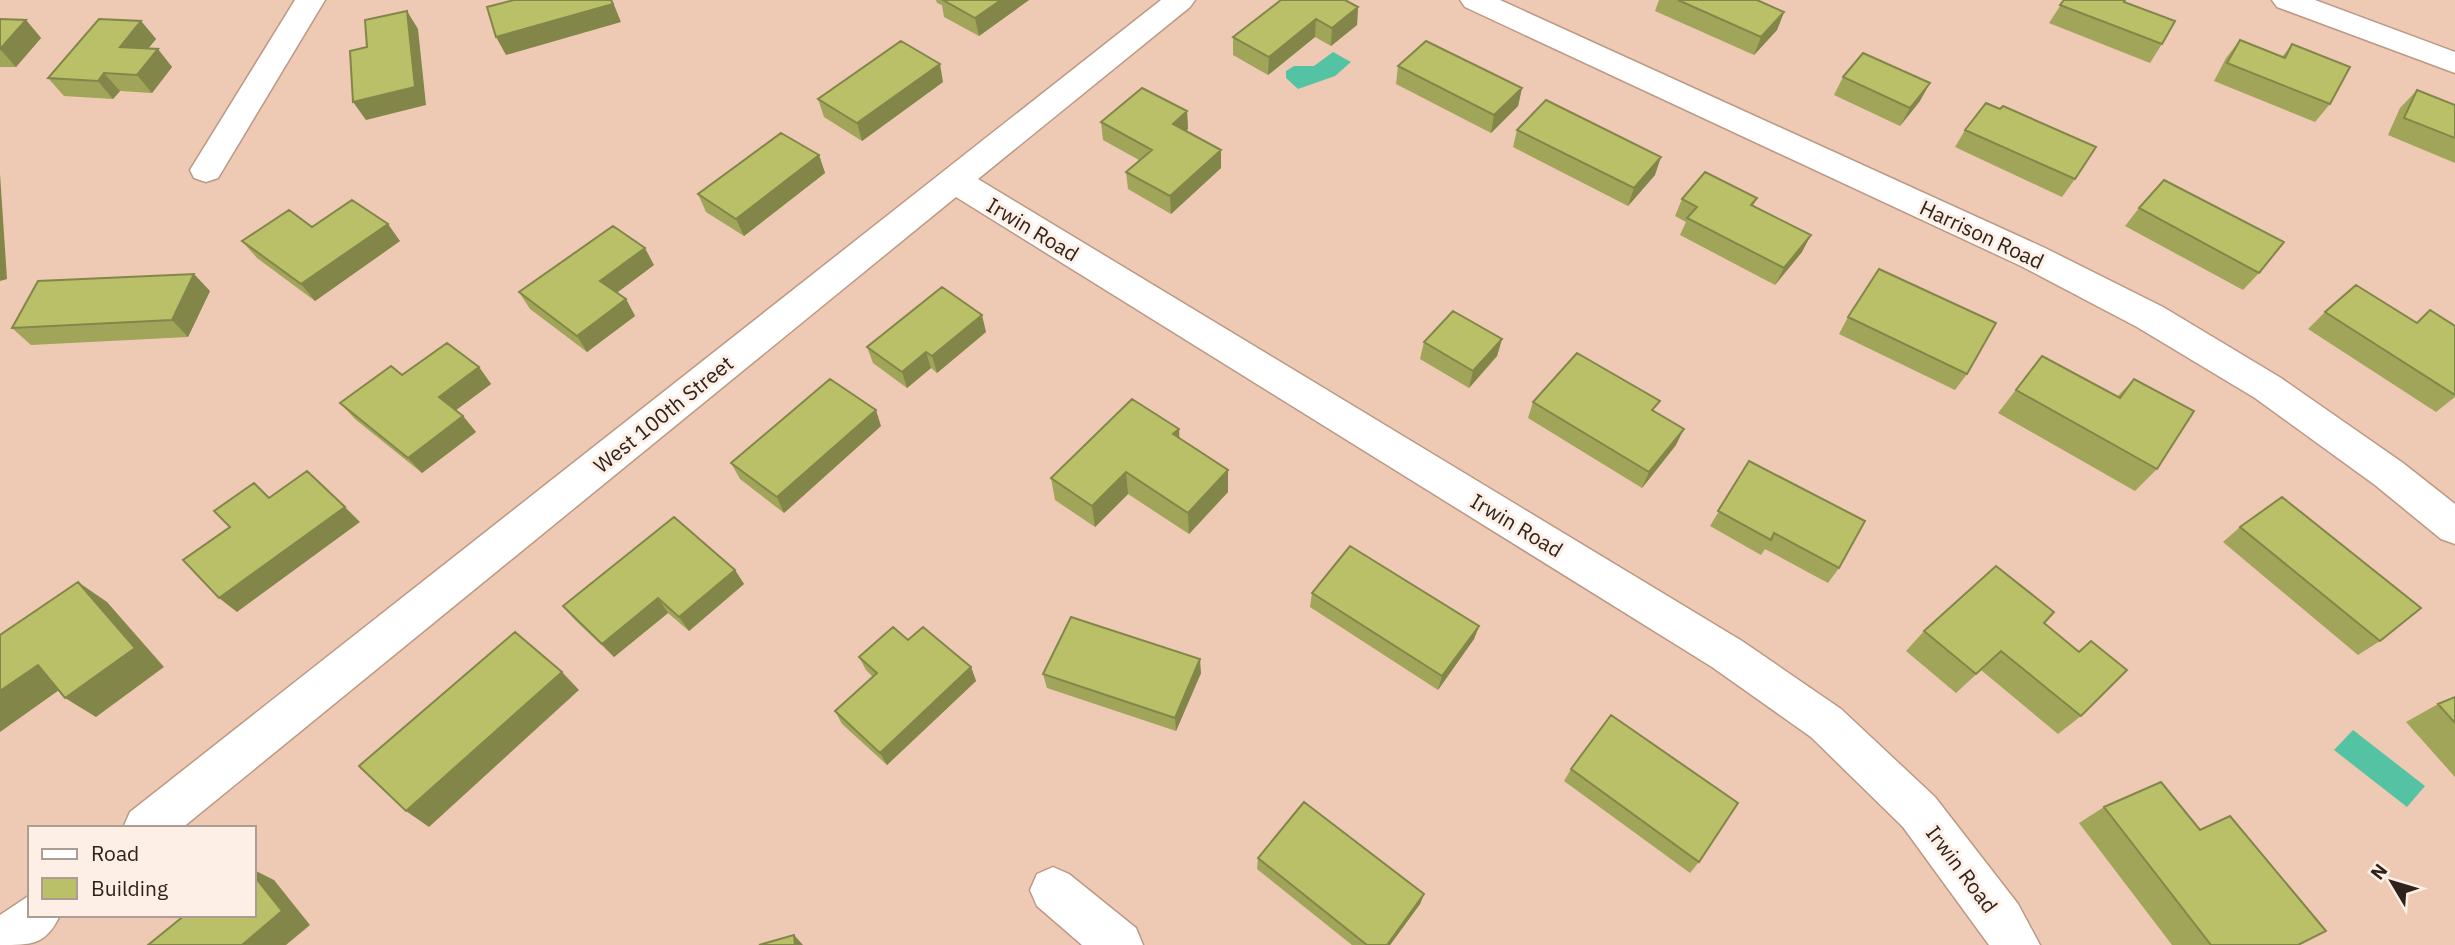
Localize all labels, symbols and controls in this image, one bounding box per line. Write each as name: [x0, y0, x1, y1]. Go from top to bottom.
street label: Irwin Road: [982, 191, 1084, 267]
street label: Harrison Road: [1915, 193, 2049, 275]
street label: West 100th Street: [587, 349, 739, 479]
street label: Irwin Road: [1466, 487, 1568, 563]
street label: Irwin Road: [1920, 820, 2004, 918]
legend: [28, 826, 256, 917]
text: Road: [91, 839, 139, 867]
north arrow: [2357, 847, 2427, 917]
text: N: [2365, 859, 2392, 884]
text: Building: [91, 874, 168, 902]

